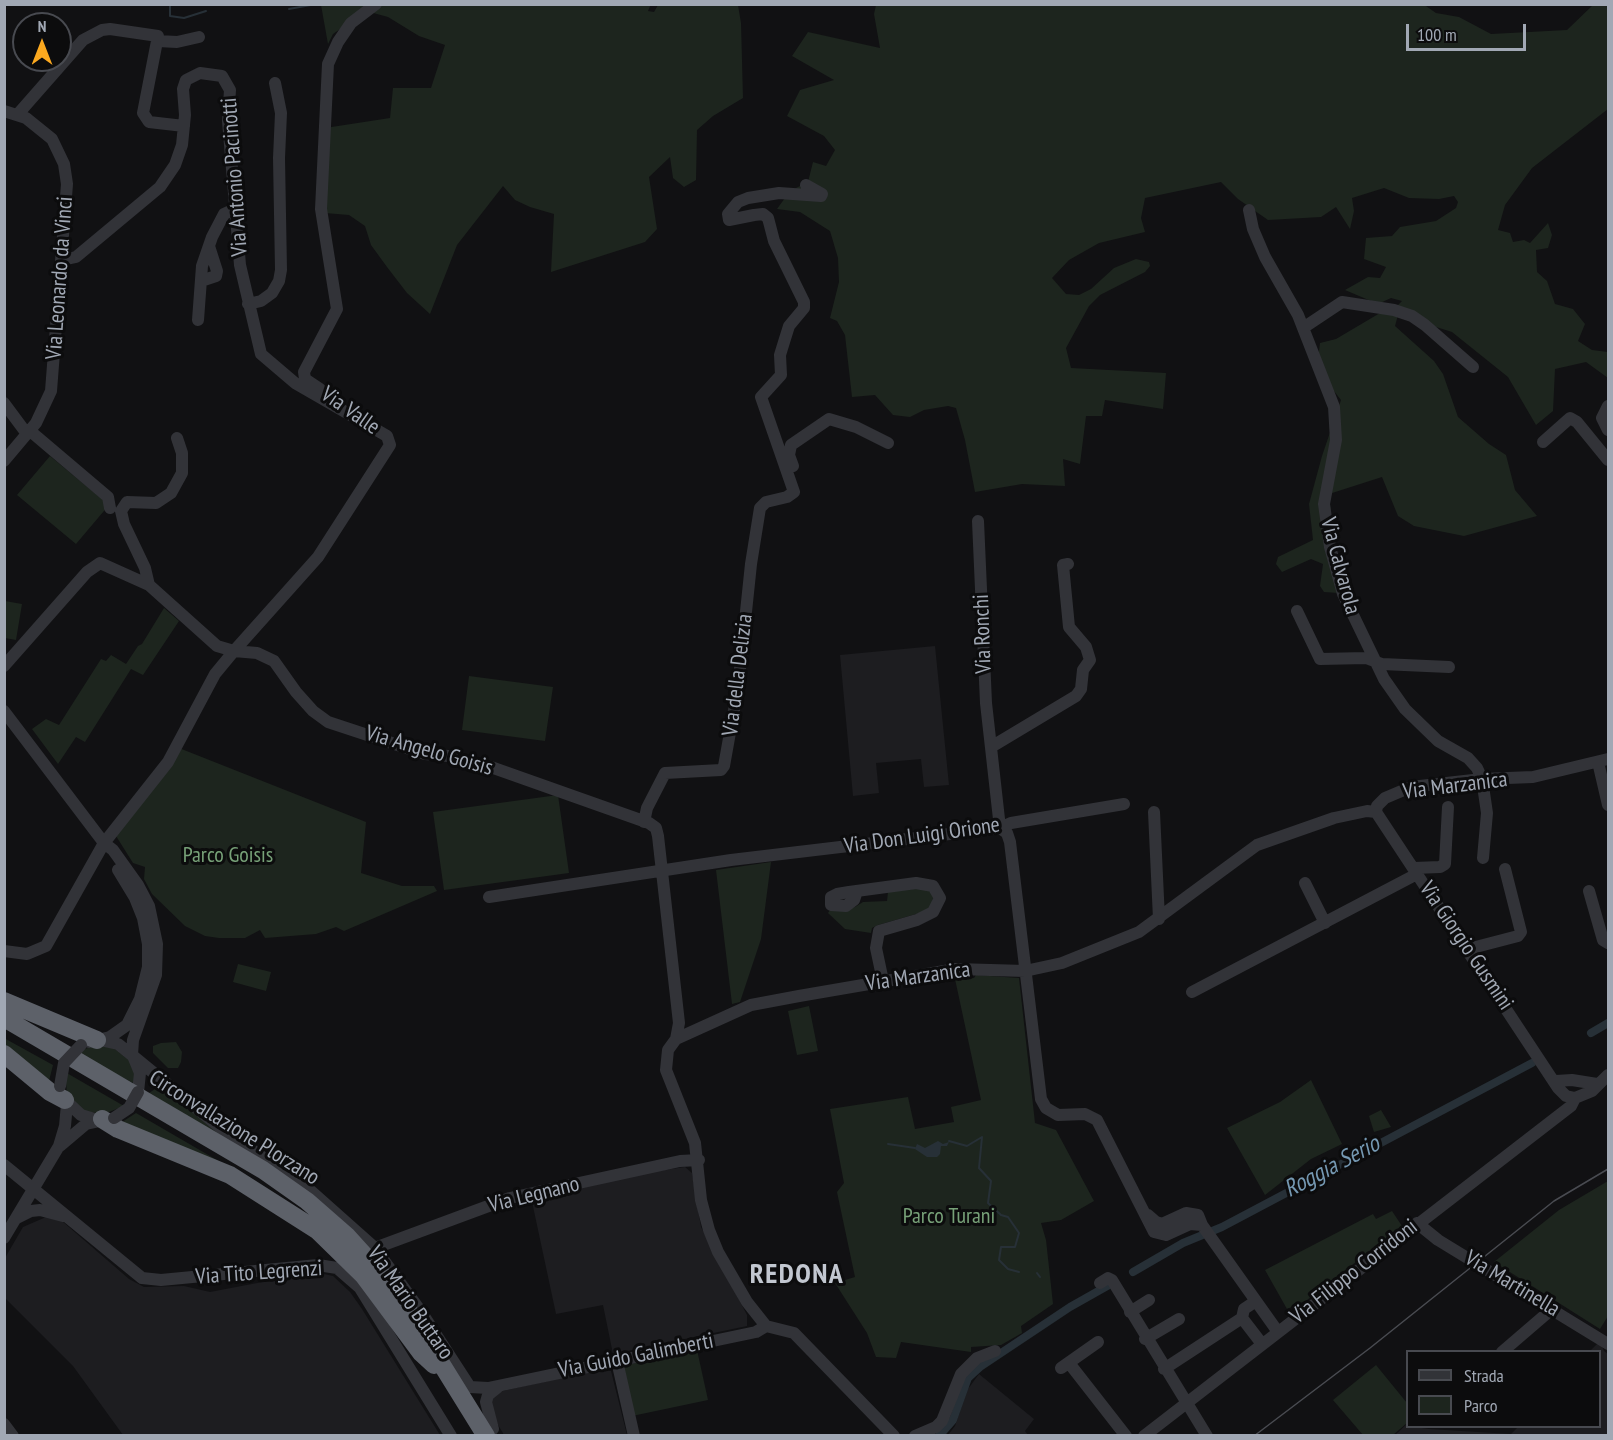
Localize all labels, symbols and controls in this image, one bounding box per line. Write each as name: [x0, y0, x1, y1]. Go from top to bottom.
north arrow: [12, 12, 72, 72]
scale bar: [1409, 12, 1529, 50]
text: N: [38, 16, 46, 36]
text: 100 m: [1417, 23, 1457, 46]
street label: Via Antonio Pacinotti: [216, 97, 254, 257]
street label: Via Leonardo da Vinci: [41, 196, 79, 360]
street label: Via Valle: [315, 381, 385, 441]
street label: Via Calvarola: [1314, 515, 1366, 617]
street label: Via Ronchi: [968, 594, 998, 674]
street label: Via della Delizia: [717, 612, 759, 738]
street label: Via Angelo Goisis: [362, 720, 496, 782]
street label: Via Marzanica: [1401, 766, 1509, 806]
street label: Via Don Luigi Orione: [842, 812, 1002, 860]
park label: Parco Goisis: [183, 843, 273, 869]
street label: Via Giorgio Gusmini: [1413, 877, 1519, 1015]
street label: Via Marzanica: [864, 957, 972, 997]
street label: Circonvallazione Plorzano: [144, 1065, 324, 1191]
water label: Roggia Serio: [1279, 1130, 1385, 1204]
street label: Via Legnano: [486, 1171, 582, 1219]
park label: Parco Turani: [903, 1204, 995, 1230]
street label: Via Filippo Corridoni: [1285, 1214, 1423, 1330]
street label: Via Mario Buttaro: [361, 1241, 459, 1365]
street label: Via Martinella: [1460, 1245, 1564, 1323]
street label: Via Tito Legrenzi: [195, 1255, 323, 1291]
district label: REDONA: [750, 1258, 844, 1292]
street label: Via Guido Galimberti: [556, 1328, 716, 1384]
legend: [1406, 1350, 1601, 1428]
text: Strada: [1464, 1364, 1504, 1387]
text: Parco: [1464, 1394, 1498, 1417]

